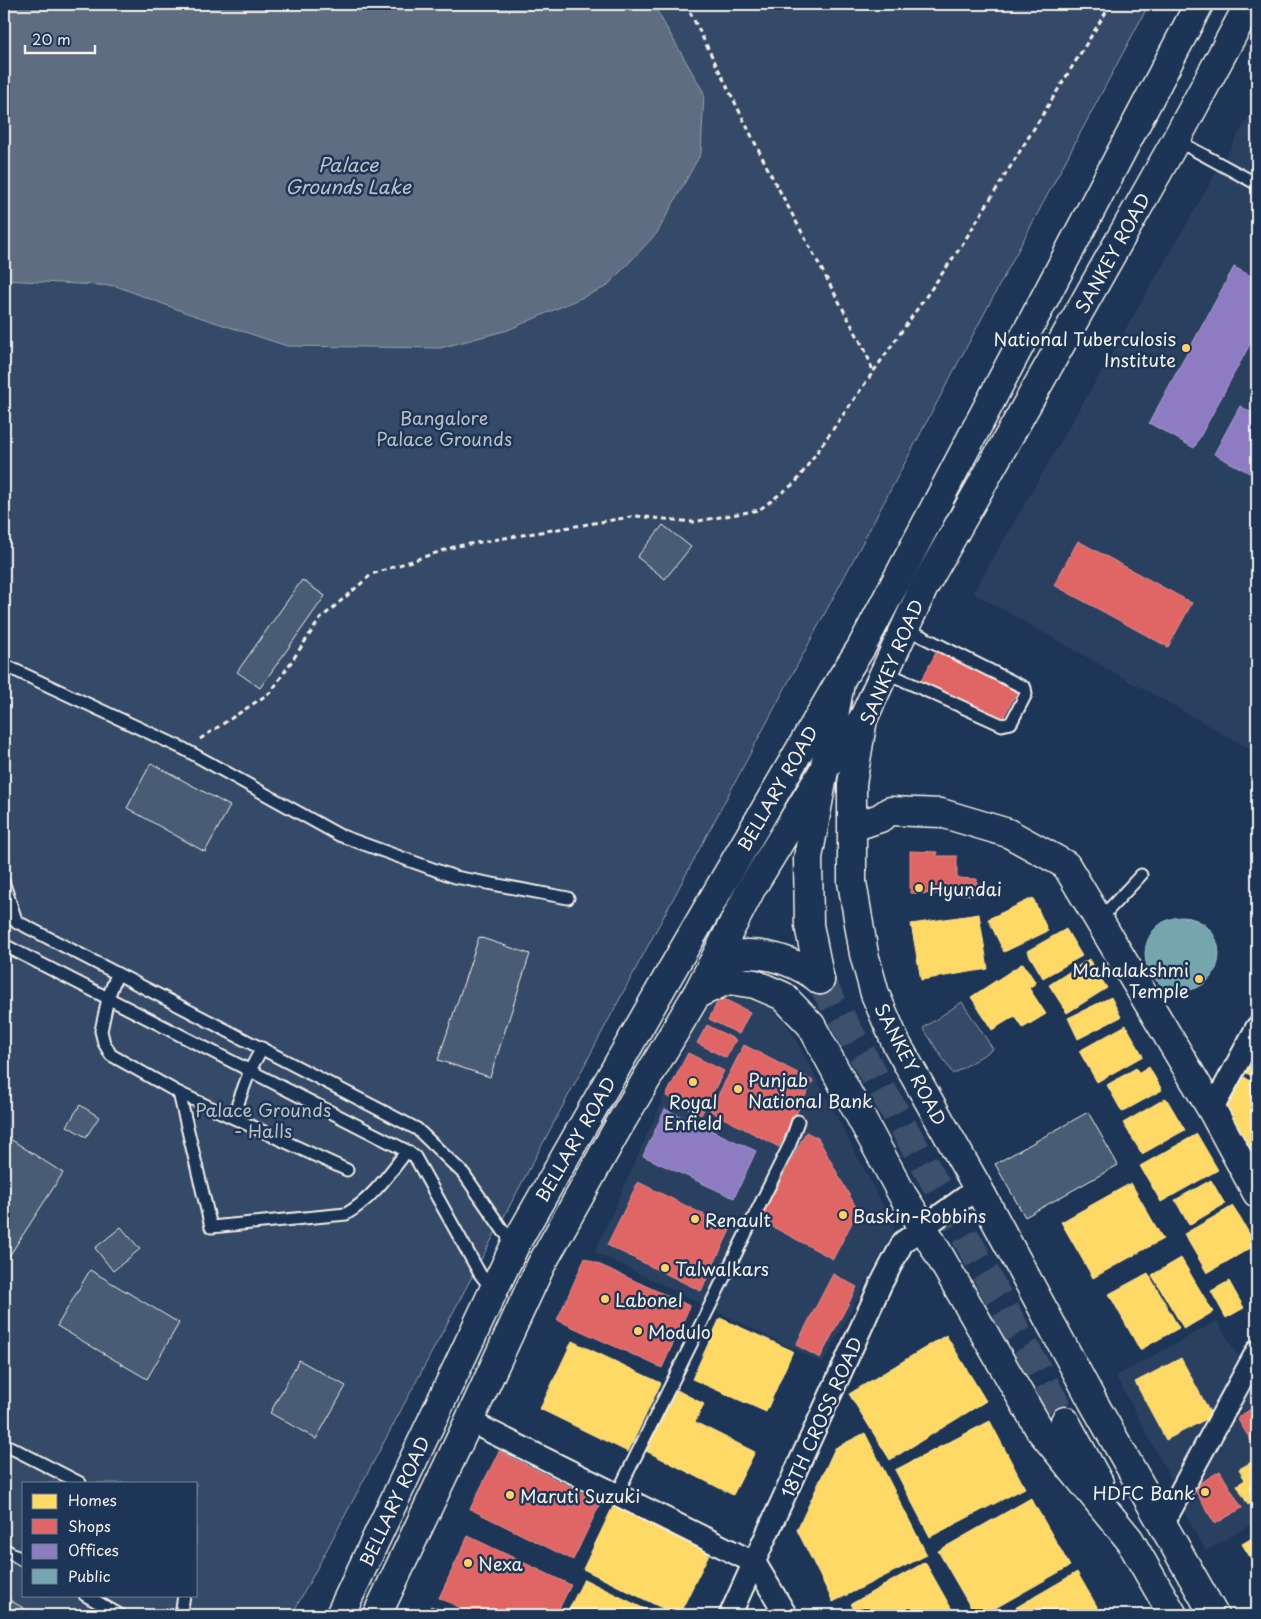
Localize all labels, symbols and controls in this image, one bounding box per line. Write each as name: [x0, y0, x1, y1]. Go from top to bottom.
scale bar: [25, 22, 95, 54]
text: 20 m: [32, 27, 71, 50]
water label: Palace Grounds Lake: [285, 150, 412, 200]
street label: SANKEY ROAD: [1068, 188, 1156, 318]
place label: National Tuberculosis Institute: [993, 325, 1176, 373]
marker: National Tuberculosis Institute: [1180, 342, 1192, 354]
park label: Bangalore Palace Grounds: [376, 404, 512, 452]
street label: SANKEY ROAD: [852, 595, 930, 729]
street label: BELLARY ROAD: [730, 720, 824, 856]
place label: Hyundai: [929, 875, 1002, 902]
marker: Hyundai: [913, 882, 925, 894]
place label: Mahalakshmi Temple: [1072, 956, 1189, 1004]
marker: Mahalakshmi Temple: [1193, 973, 1205, 985]
street label: SANKEY ROAD: [869, 998, 953, 1130]
place label: Punjab National Bank: [748, 1066, 873, 1114]
street label: BELLARY ROAD: [528, 1071, 622, 1207]
marker: Royal Enfield: [687, 1076, 699, 1088]
marker: Punjab National Bank: [732, 1083, 744, 1095]
place label: Royal Enfield: [664, 1088, 722, 1136]
park label: Palace Grounds - Halls: [195, 1096, 331, 1144]
place label: Baskin-Robbins: [853, 1202, 986, 1229]
place label: Renault: [705, 1206, 771, 1233]
marker: Baskin-Robbins: [837, 1209, 849, 1221]
marker: Renault: [689, 1213, 701, 1225]
place label: Talwalkars: [675, 1255, 769, 1282]
marker: Talwalkars: [659, 1262, 671, 1274]
place label: Labonel: [615, 1286, 683, 1313]
marker: Labonel: [599, 1293, 611, 1305]
place label: Modulo: [648, 1318, 711, 1345]
marker: Modulo: [632, 1325, 644, 1337]
street label: 18TH CROSS ROAD: [773, 1332, 869, 1502]
street label: BELLARY ROAD: [352, 1431, 436, 1571]
place label: HDFC Bank: [1093, 1479, 1195, 1506]
legend: [22, 1482, 198, 1596]
place label: Maruti Suzuki: [520, 1482, 640, 1509]
marker: HDFC Bank: [1199, 1486, 1211, 1498]
text: Homes: [68, 1488, 117, 1511]
marker: Maruti Suzuki: [504, 1489, 516, 1501]
text: Shops: [68, 1514, 111, 1537]
text: Offices: [68, 1538, 119, 1561]
place label: Nexa: [478, 1550, 523, 1577]
marker: Nexa: [462, 1557, 474, 1569]
text: Public: [68, 1564, 111, 1587]

